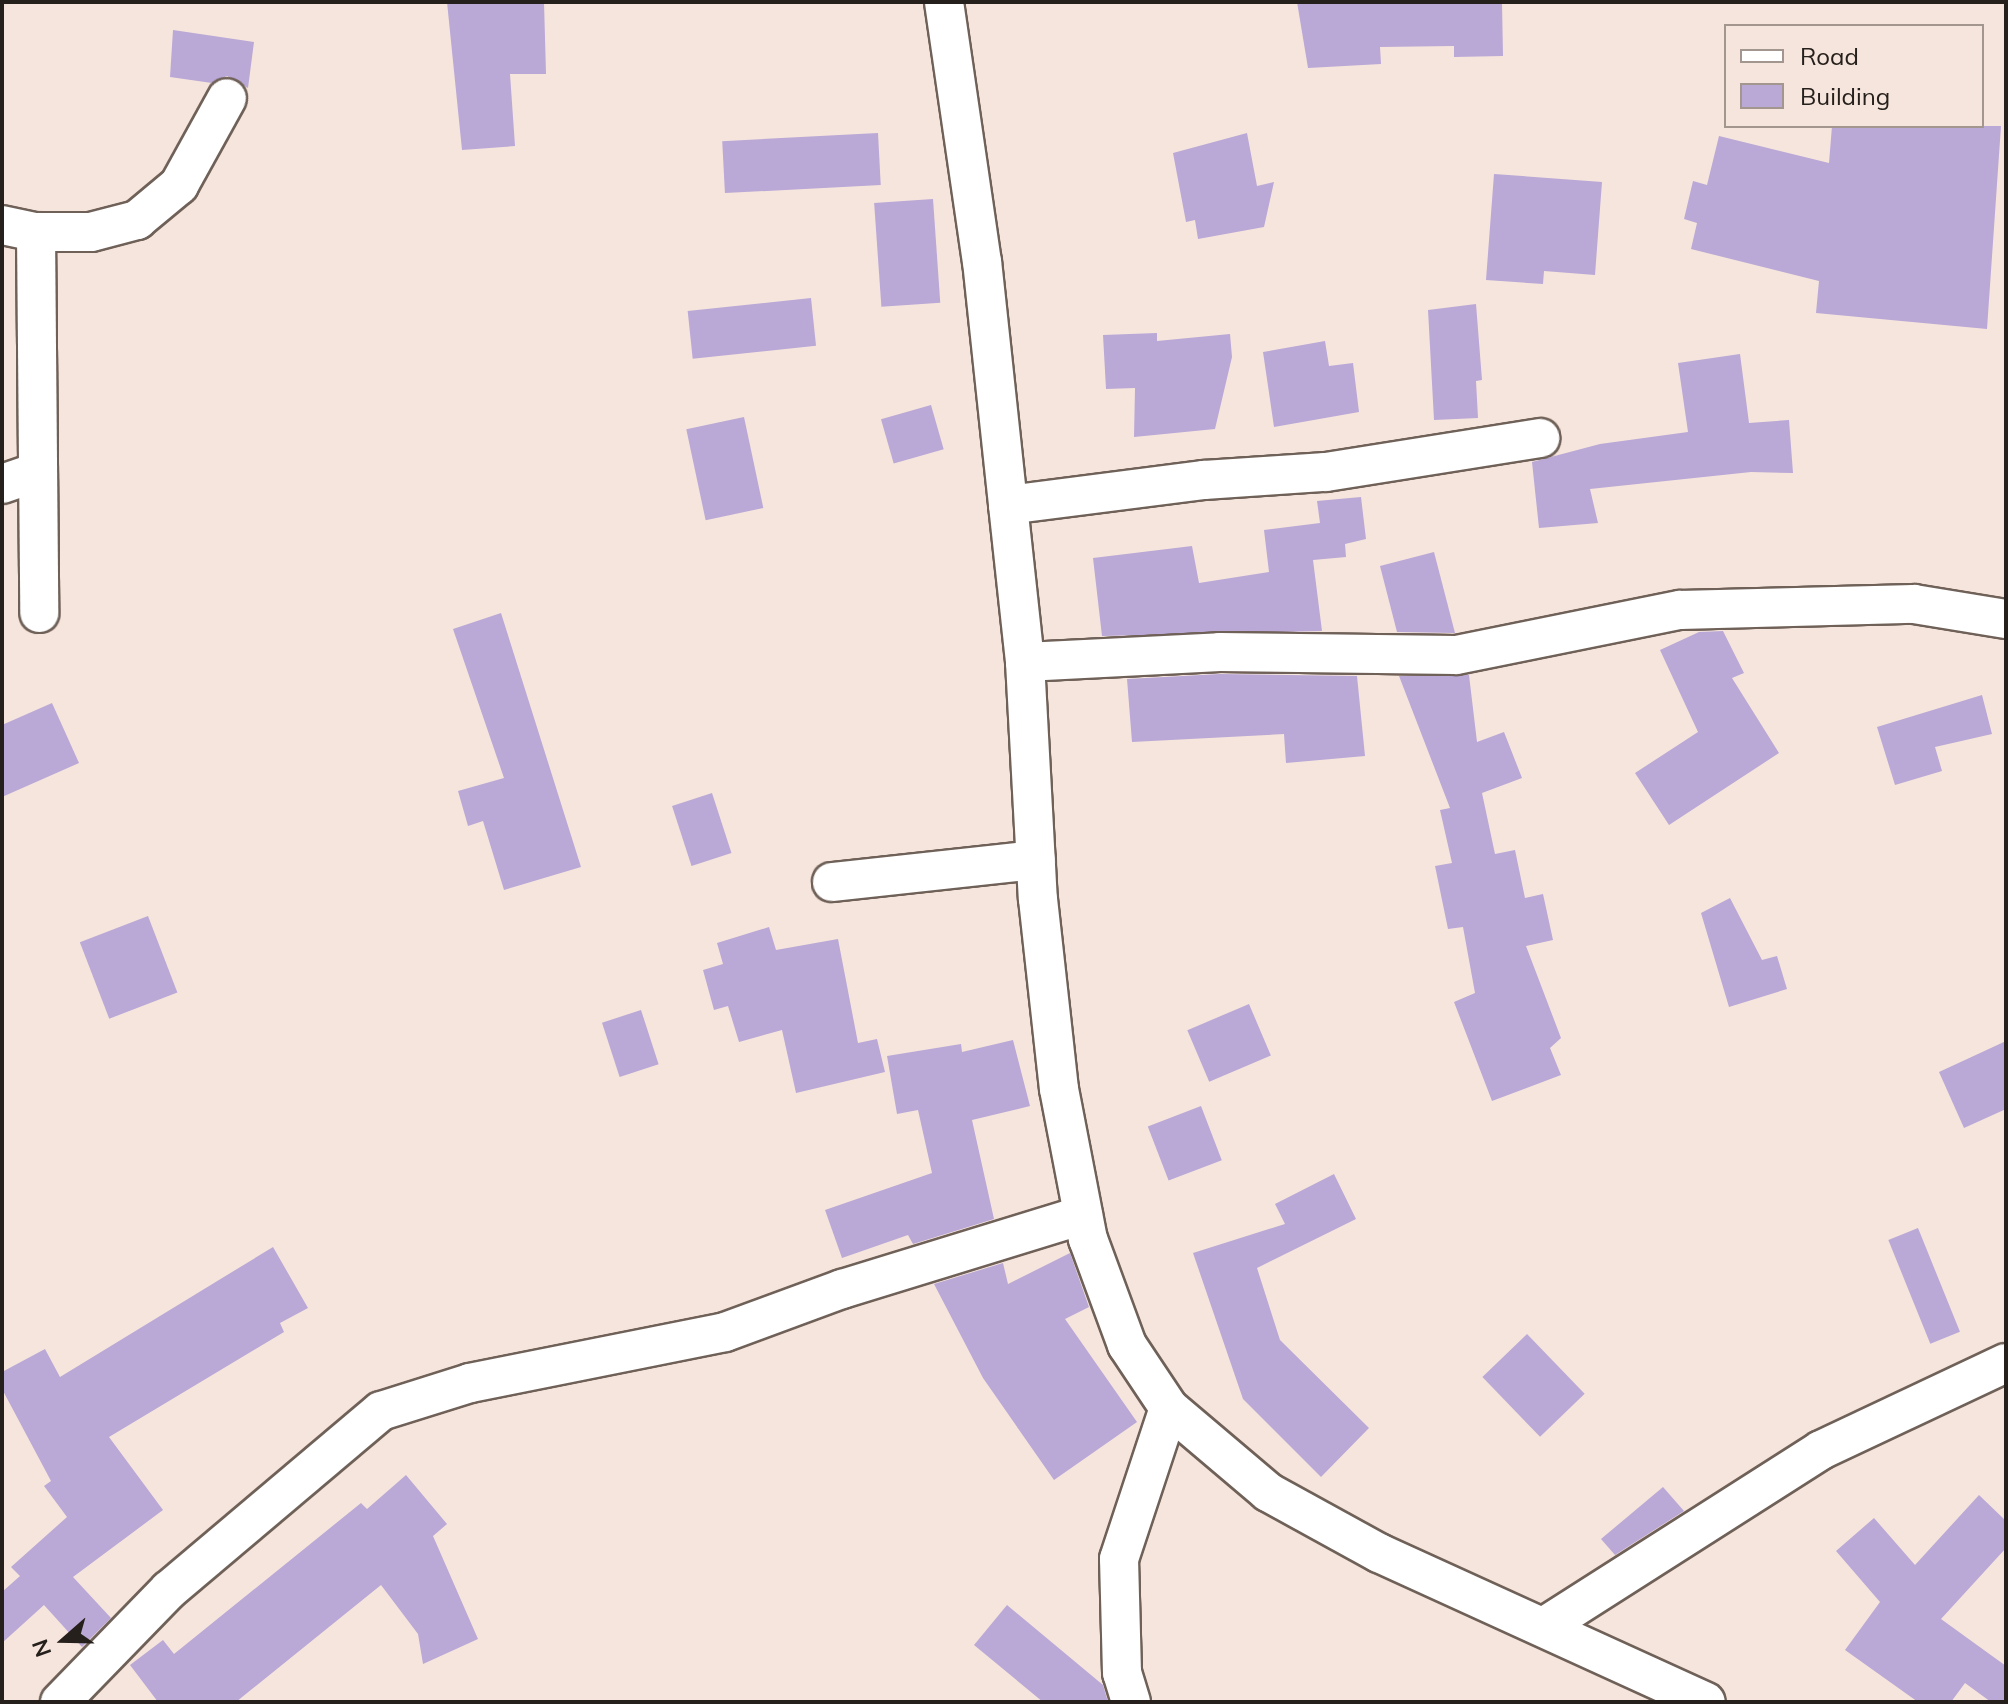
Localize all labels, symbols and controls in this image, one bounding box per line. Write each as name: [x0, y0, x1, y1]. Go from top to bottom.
legend: [1724, 24, 1984, 128]
text: Road: [1800, 41, 1859, 71]
text: Building: [1800, 81, 1890, 111]
north arrow: [24, 1600, 104, 1680]
text: N: [25, 1636, 57, 1661]

